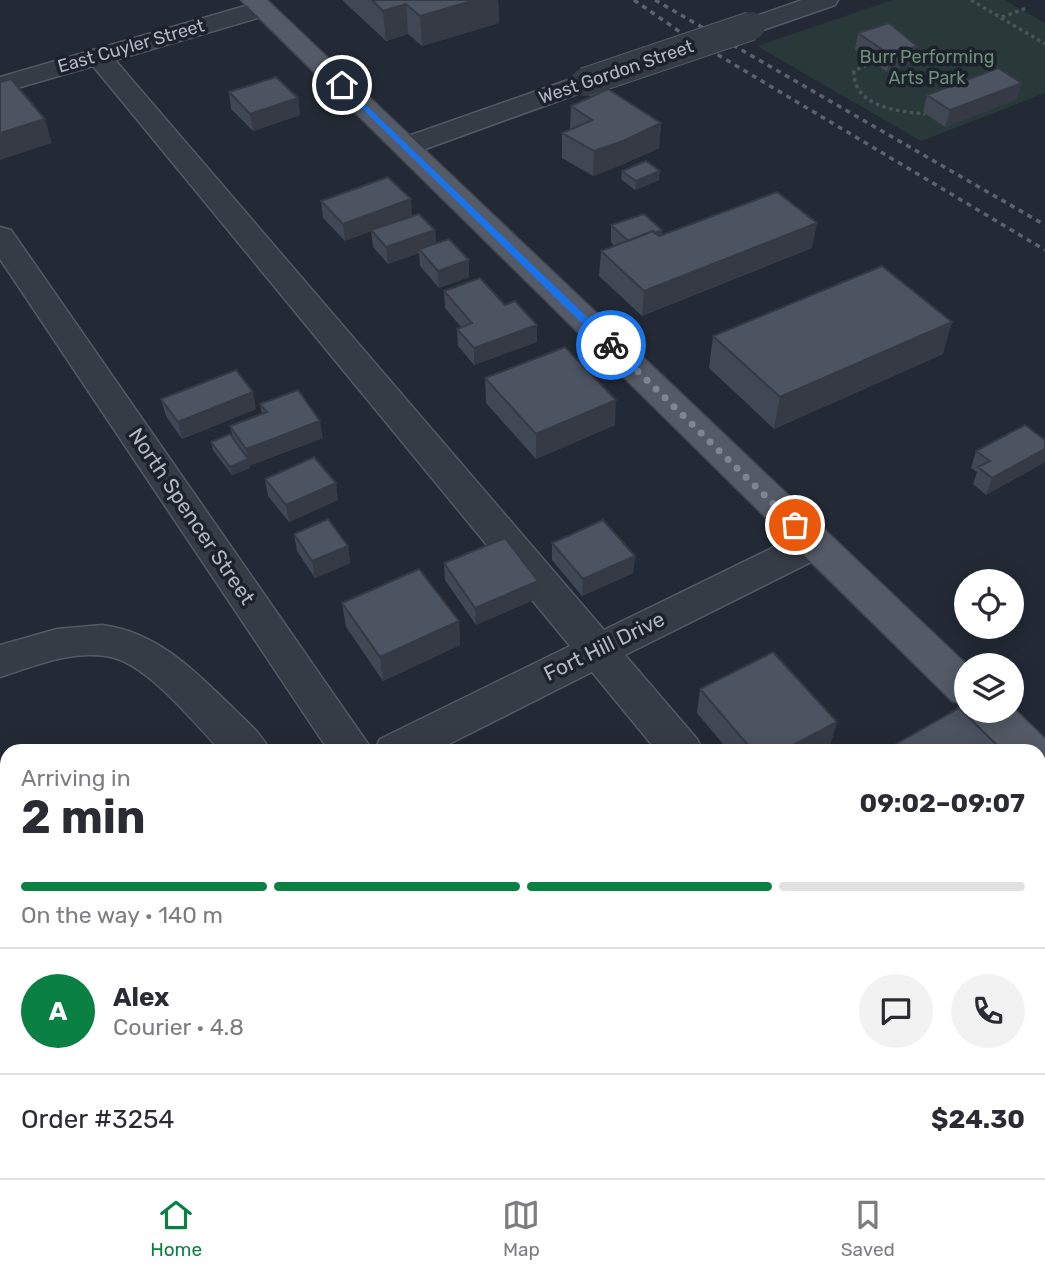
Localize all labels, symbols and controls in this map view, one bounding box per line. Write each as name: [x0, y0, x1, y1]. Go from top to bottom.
street label: East Cuyler Street: [55, 15, 207, 77]
street label: West Gordon Street: [536, 35, 696, 109]
park label: Burr Performing Arts Park: [860, 46, 994, 89]
pin: [312, 55, 372, 115]
icon: home: [323, 66, 361, 104]
courier: [576, 310, 646, 380]
icon: bike: [592, 326, 630, 364]
street label: North Spencer Street: [124, 423, 260, 609]
pin: [765, 495, 825, 555]
icon: bag: [776, 506, 814, 544]
map controls: [954, 569, 1024, 723]
button: locate: [954, 569, 1024, 639]
street label: Fort Hill Drive: [539, 606, 669, 686]
button: layers: [954, 653, 1024, 723]
text: Arriving in: [21, 764, 131, 792]
text: 09:02–09:07: [860, 788, 1025, 819]
text: 2 min: [21, 790, 146, 845]
text: On the way · 140 m: [21, 901, 223, 929]
button: chat: [859, 974, 933, 1048]
button: phone: [951, 974, 1025, 1048]
text: Alex: [113, 982, 169, 1013]
text: A: [49, 996, 67, 1027]
text: Courier · 4.8: [113, 1013, 244, 1041]
text: Order #3254: [21, 1104, 175, 1135]
text: $24.30: [931, 1104, 1025, 1135]
tab: Home: [150, 1196, 202, 1261]
tab: Map: [502, 1196, 540, 1261]
tab: Saved: [841, 1196, 895, 1261]

